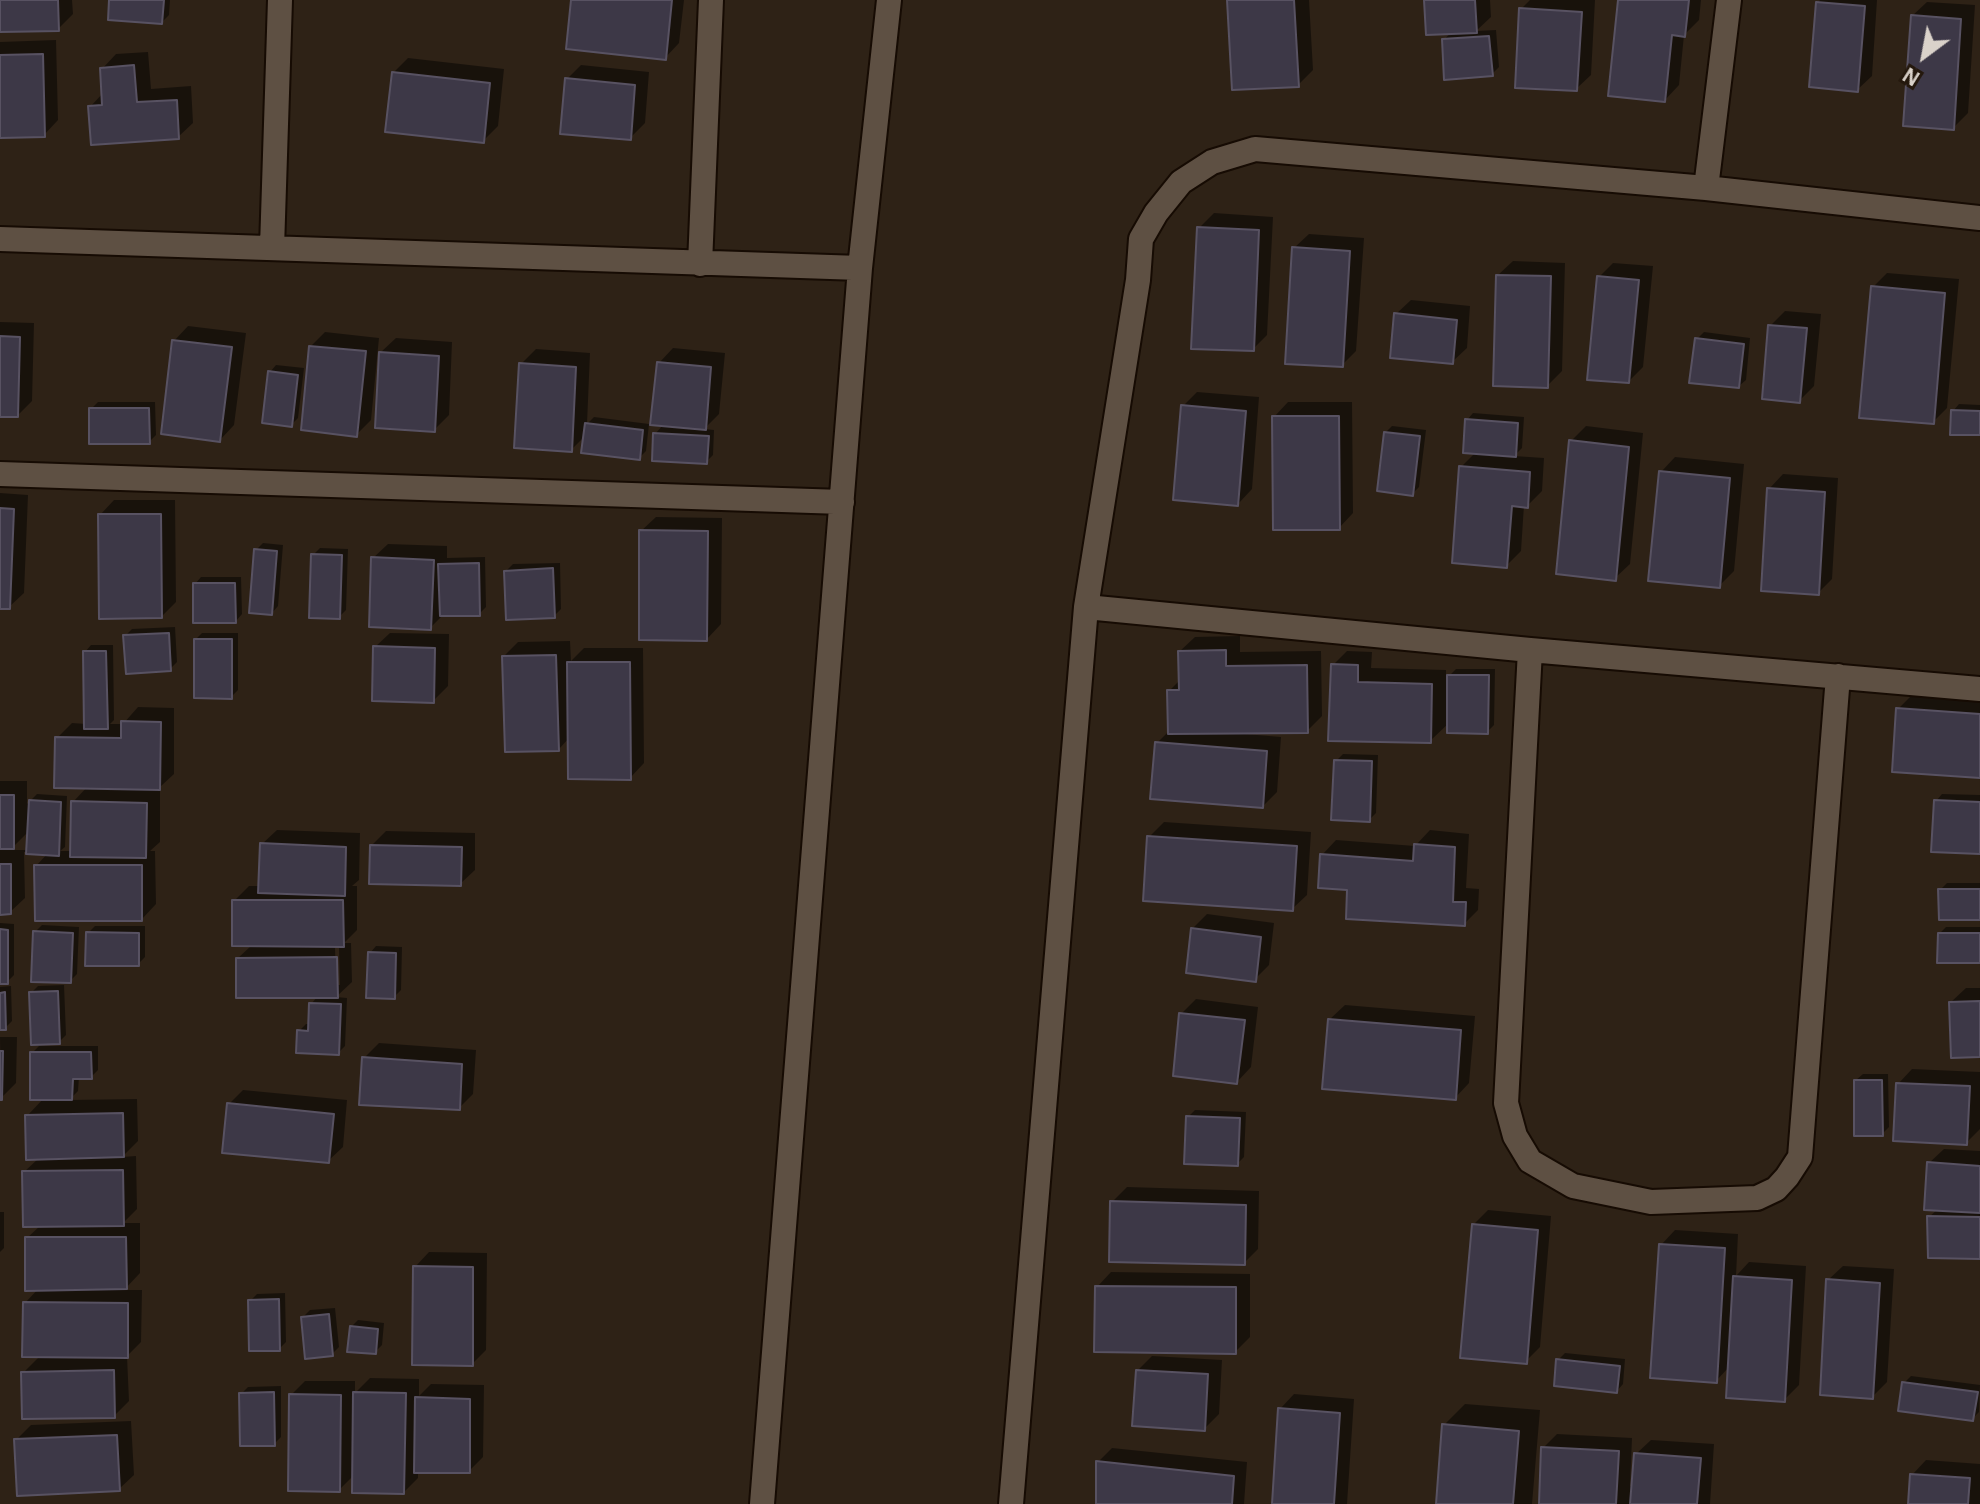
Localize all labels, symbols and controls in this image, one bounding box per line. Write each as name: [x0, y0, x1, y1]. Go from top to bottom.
north arrow: [1884, 16, 1964, 96]
text: N: [1899, 63, 1924, 90]

